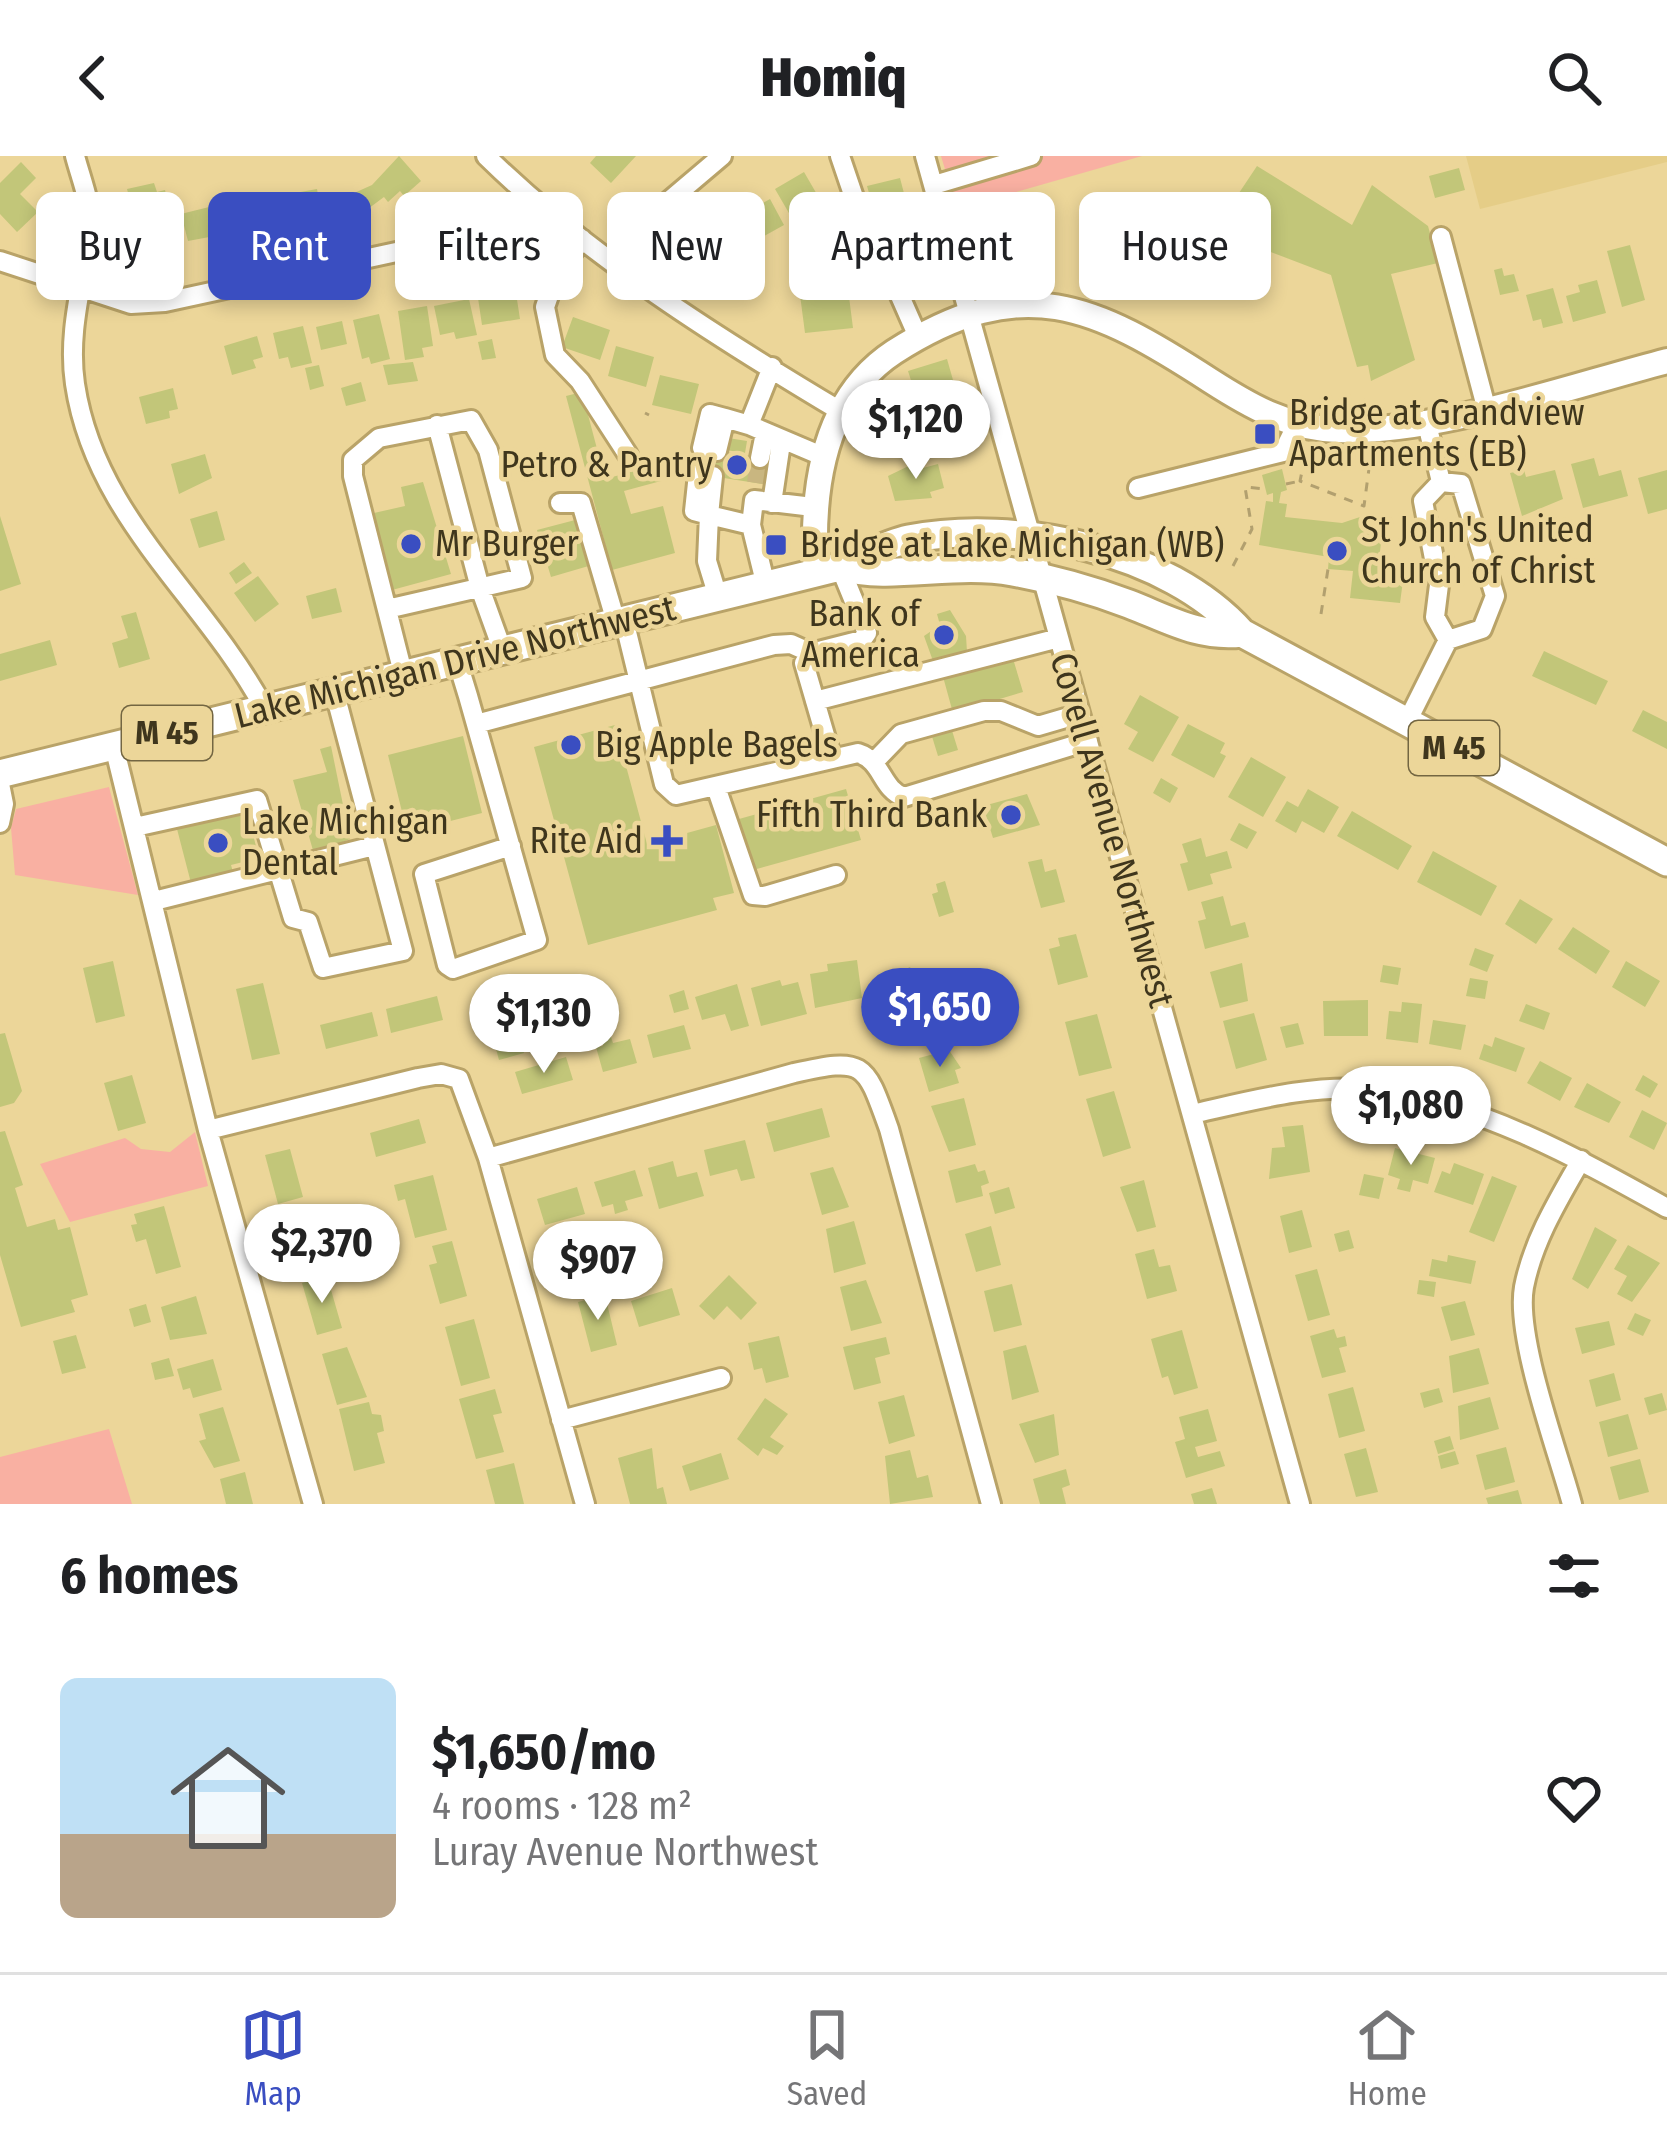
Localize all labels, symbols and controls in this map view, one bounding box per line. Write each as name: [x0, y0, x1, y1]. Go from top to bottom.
icon: back: [60, 45, 126, 111]
icon: search: [1541, 45, 1607, 111]
text: Homiq: [761, 46, 906, 110]
chip: Buy: [36, 192, 184, 300]
chip: Rent: [208, 192, 371, 300]
chip: Filters: [395, 192, 583, 300]
chip: New: [607, 192, 765, 300]
chip: Apartment: [789, 192, 1055, 300]
chip: House: [1079, 192, 1271, 300]
pin: $1,120: [818, 380, 1014, 482]
place label: Bridge at Grandview Apartments (EB): [1289, 391, 1585, 476]
text: $1,120: [868, 396, 964, 442]
marker: Bridge at Grandview Apartments (EB): [1252, 421, 1278, 447]
place label: Petro & Pantry: [500, 443, 713, 487]
marker: Petro & Pantry: [724, 452, 750, 478]
place label: St John's United Church of Christ: [1361, 508, 1595, 593]
place label: Mr Burger: [435, 522, 579, 566]
place label: Bridge at Lake Michigan (WB): [800, 523, 1224, 567]
marker: Mr Burger: [398, 531, 424, 557]
marker: Bridge at Lake Michigan (WB): [763, 532, 789, 558]
marker: St John's United Church of Christ: [1324, 538, 1350, 564]
street label: Lake Michigan Drive Northwest: [230, 586, 680, 738]
place label: Bank of America: [801, 592, 923, 677]
marker: Bank of America: [931, 622, 957, 648]
street label: Covell Avenue Northwest: [1040, 648, 1184, 1013]
road number: M 45: [122, 706, 212, 760]
road number: M 45: [1409, 721, 1499, 775]
place label: Big Apple Bagels: [595, 723, 838, 767]
marker: Big Apple Bagels: [558, 732, 584, 758]
place label: Fifth Third Bank: [756, 793, 987, 837]
place label: Lake Michigan Dental: [242, 800, 449, 885]
marker: Fifth Third Bank: [998, 802, 1024, 828]
place label: Rite Aid: [530, 819, 643, 863]
marker: Rite Aid: [654, 828, 680, 854]
marker: Lake Michigan Dental: [205, 830, 231, 856]
pin: $1,650: [842, 968, 1038, 1070]
pin: $1,130: [446, 974, 642, 1076]
text: $1,650: [888, 984, 992, 1030]
text: $1,130: [496, 990, 592, 1036]
pin: $1,080: [1313, 1066, 1509, 1168]
text: $1,080: [1358, 1082, 1464, 1128]
pin: $2,370: [224, 1204, 420, 1306]
text: $2,370: [271, 1220, 373, 1266]
pin: $907: [527, 1221, 669, 1323]
text: $907: [560, 1237, 636, 1283]
icon: filters: [1541, 1543, 1607, 1609]
text: 6 homes: [60, 1545, 238, 1607]
text: $1,650/mo: [432, 1721, 656, 1783]
icon: home: [156, 1726, 300, 1870]
icon: heart: [1541, 1765, 1607, 1831]
text: 4 rooms · 128 m²: [432, 1783, 692, 1829]
text: Luray Avenue Northwest: [432, 1829, 818, 1875]
tab: Map: [240, 2002, 306, 2114]
tab: Saved: [787, 2002, 867, 2114]
tab: Home: [1348, 2002, 1427, 2114]

